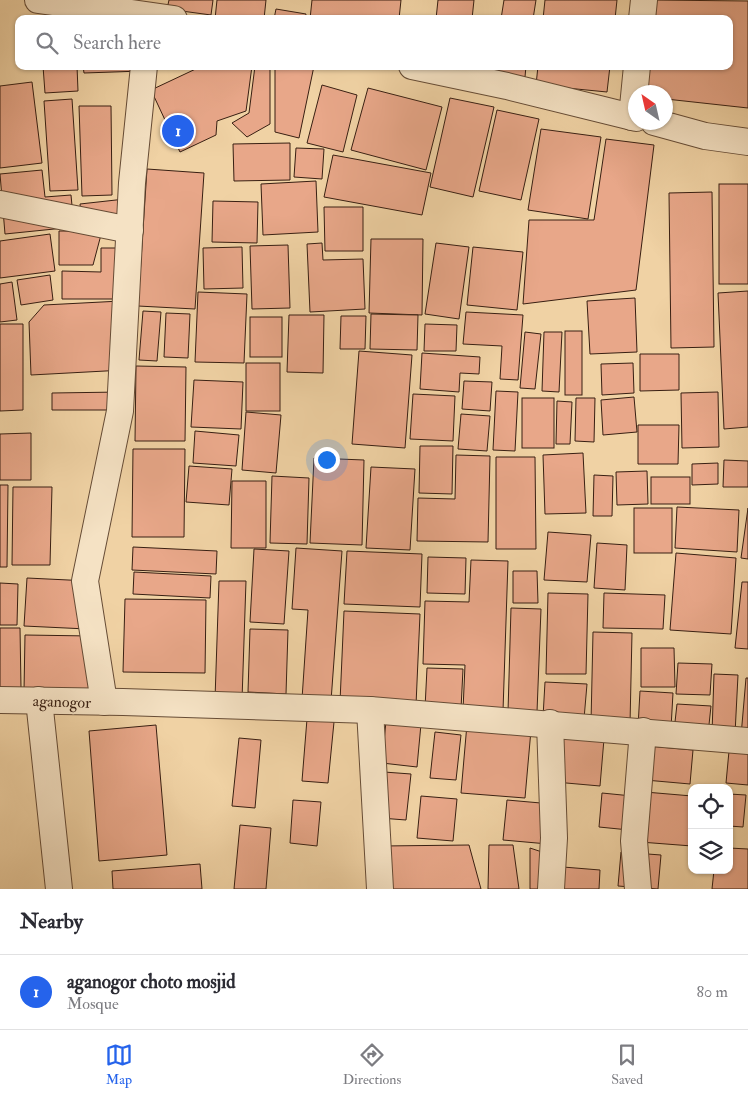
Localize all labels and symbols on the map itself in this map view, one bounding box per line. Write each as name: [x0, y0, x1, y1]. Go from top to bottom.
north arrow: [628, 85, 673, 130]
pin: 1: [162, 112, 194, 150]
your location: [314, 447, 340, 473]
street label: aganogor: [32, 691, 92, 713]

